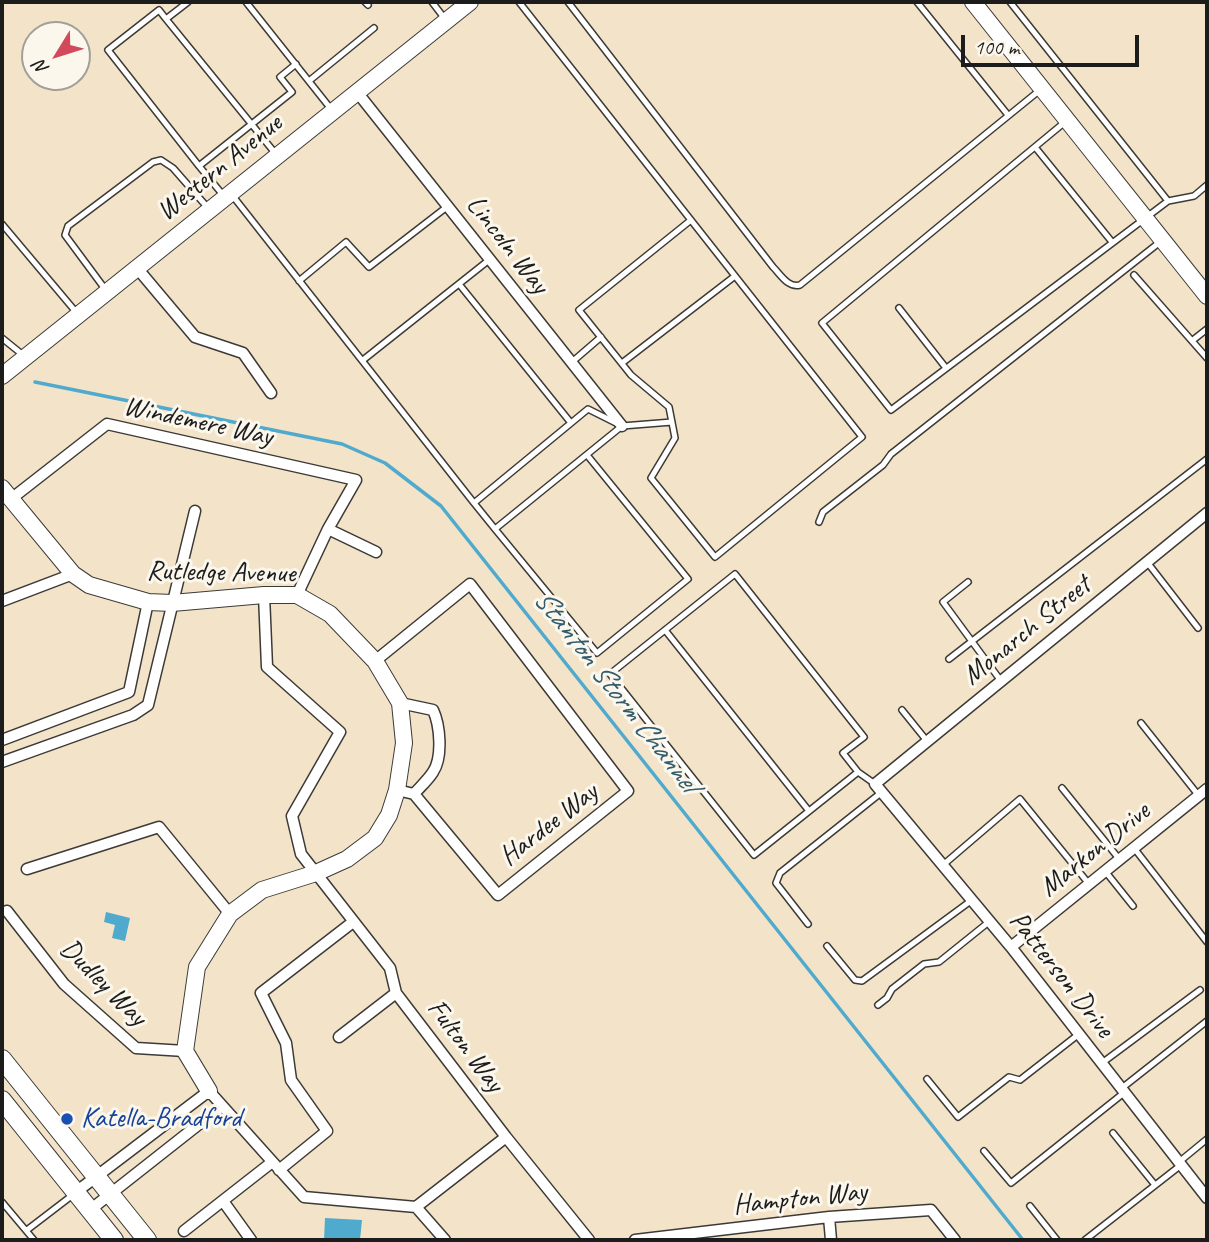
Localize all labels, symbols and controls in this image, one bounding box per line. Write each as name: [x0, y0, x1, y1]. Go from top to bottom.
north arrow: [21, 21, 91, 91]
scale bar: [964, 21, 1142, 65]
text: 100 m: [974, 34, 1019, 60]
text: N: [28, 56, 54, 80]
street label: Western Avenue: [151, 107, 289, 229]
street label: Lincoln Way: [458, 189, 556, 301]
street label: Windemere Way: [121, 390, 275, 454]
street label: Rutledge Avenue: [146, 555, 296, 591]
street label: Monarch Street: [956, 569, 1098, 693]
water label: Stanton Storm Channel: [525, 583, 705, 799]
street label: Hardee Way: [493, 776, 605, 874]
street label: Markon Drive: [1033, 795, 1157, 905]
street label: Patterson Drive: [1001, 905, 1121, 1045]
street label: Dudley Way: [53, 933, 153, 1033]
street label: Fulton Way: [419, 993, 511, 1099]
place label: Katella-Bradford: [81, 1102, 241, 1136]
marker: Katella-Bradford: [59, 1111, 75, 1127]
street label: Hampton Way: [732, 1175, 868, 1223]

